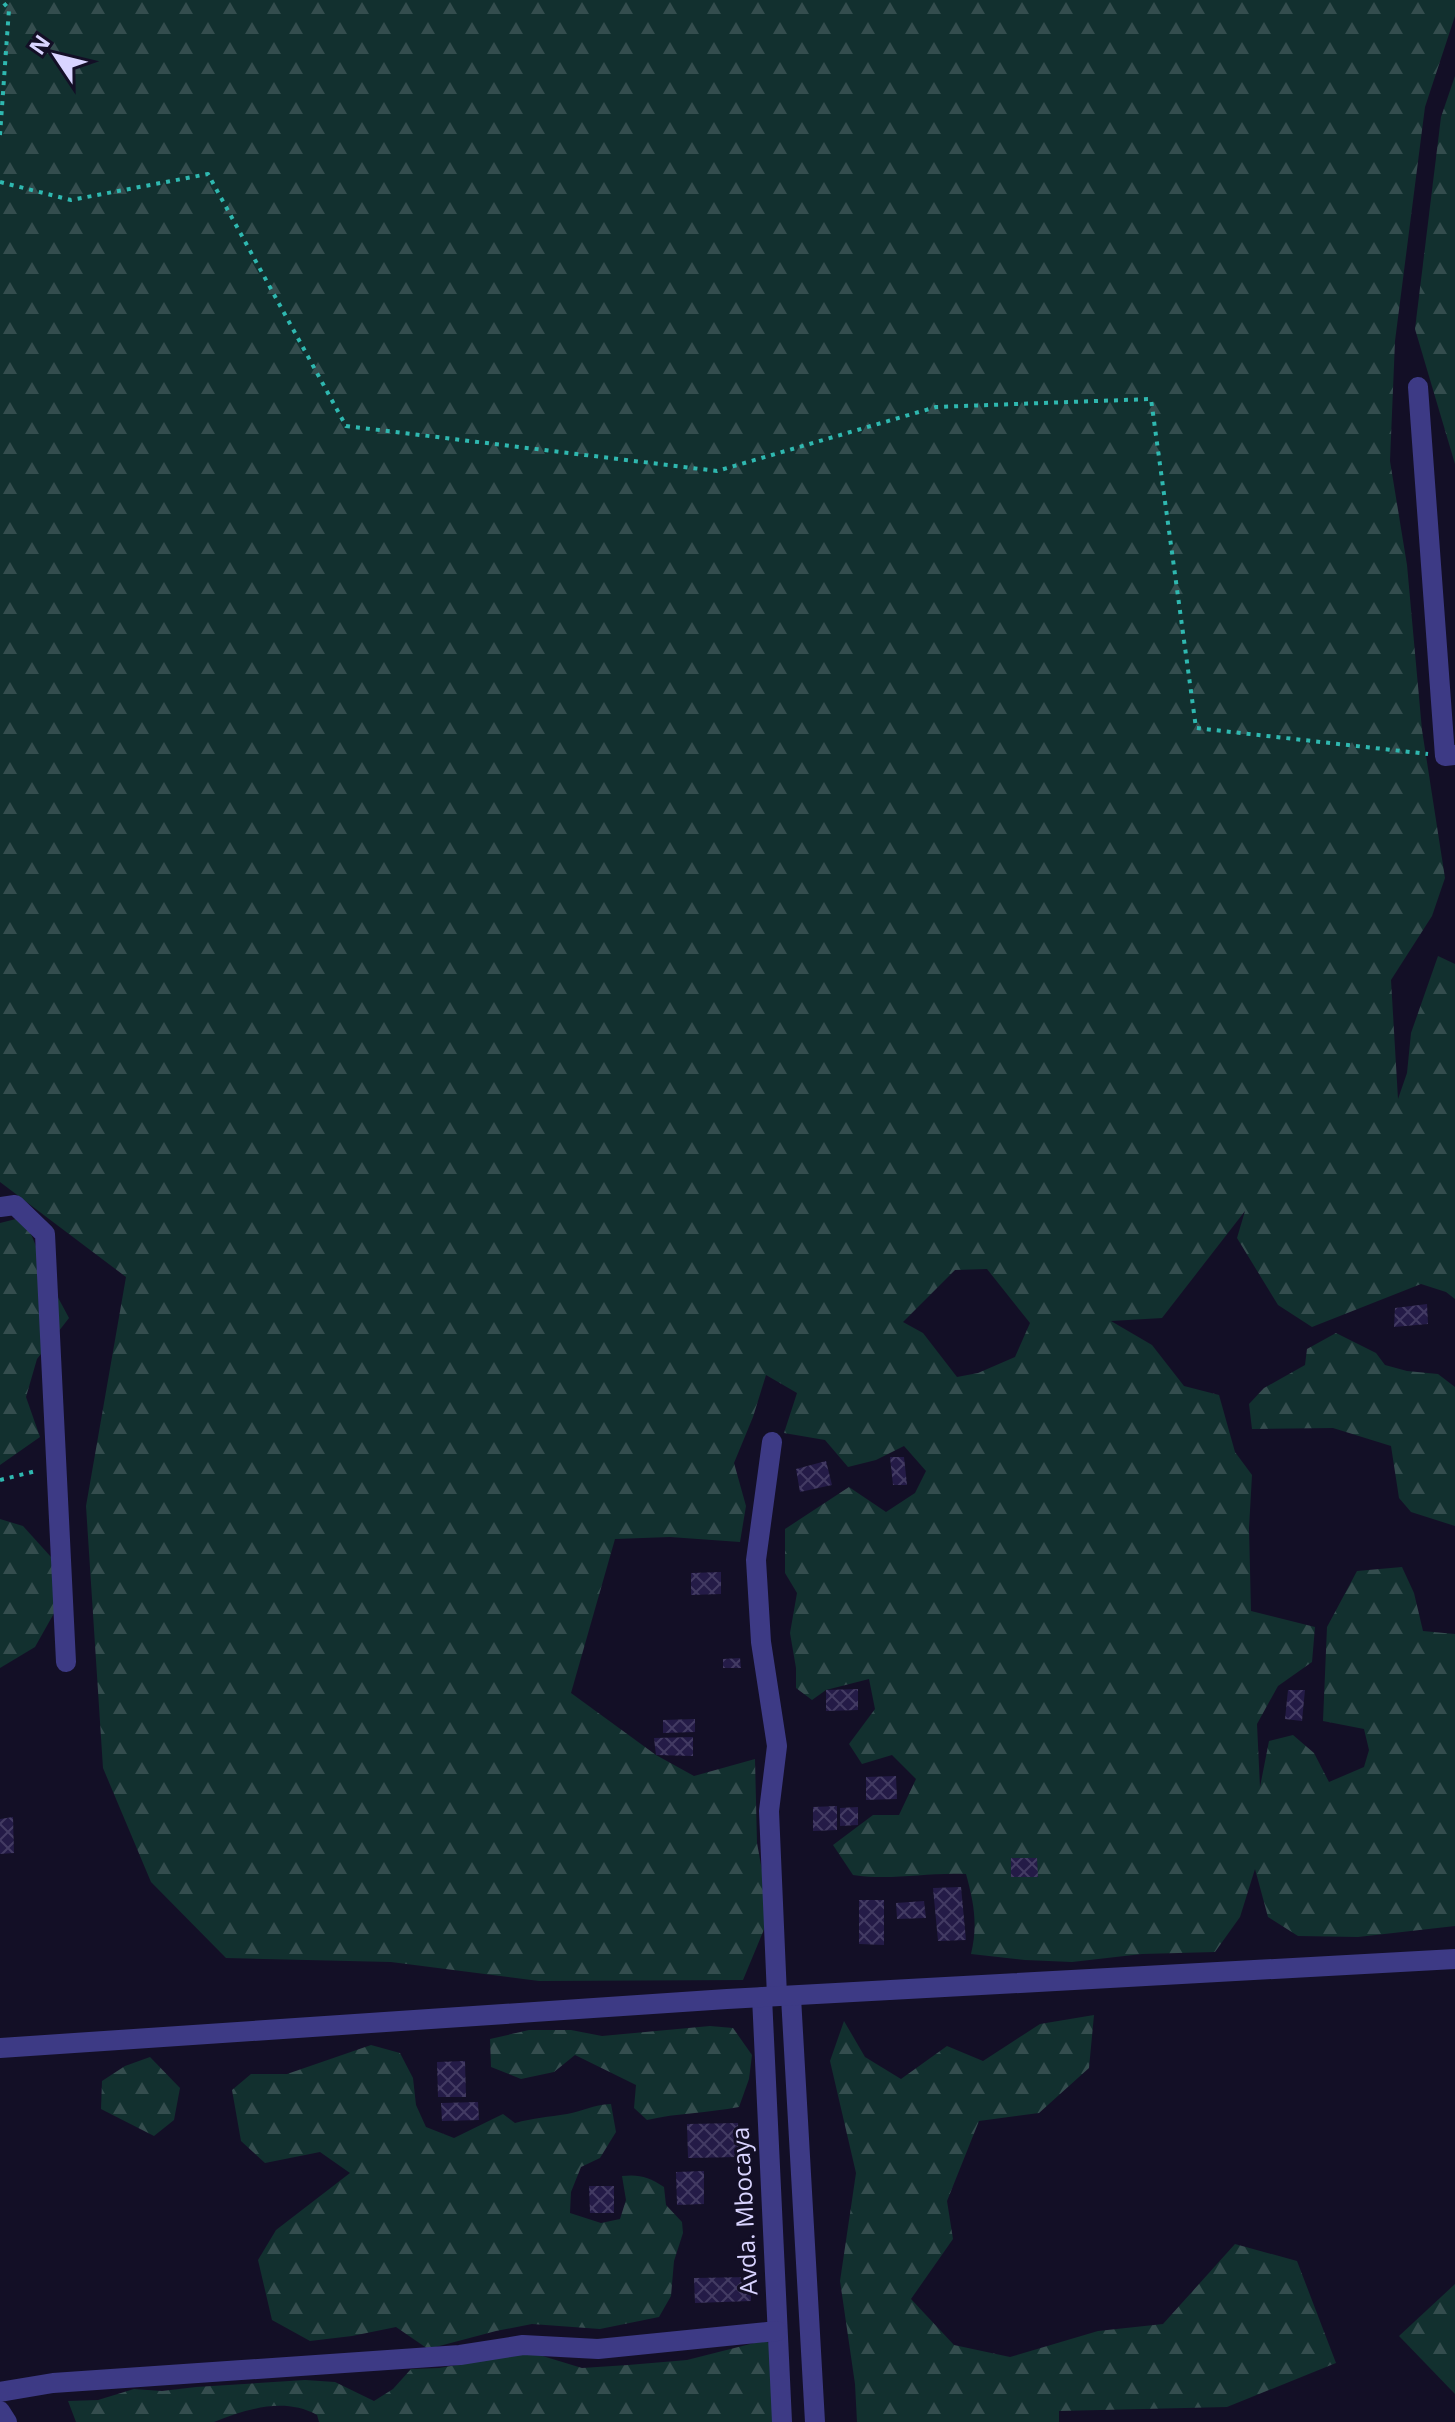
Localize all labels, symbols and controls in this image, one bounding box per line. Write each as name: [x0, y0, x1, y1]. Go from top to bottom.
north arrow: [16, 16, 96, 96]
text: N: [21, 28, 56, 60]
street label: Avda. Mbocaya: [723, 2126, 764, 2296]

